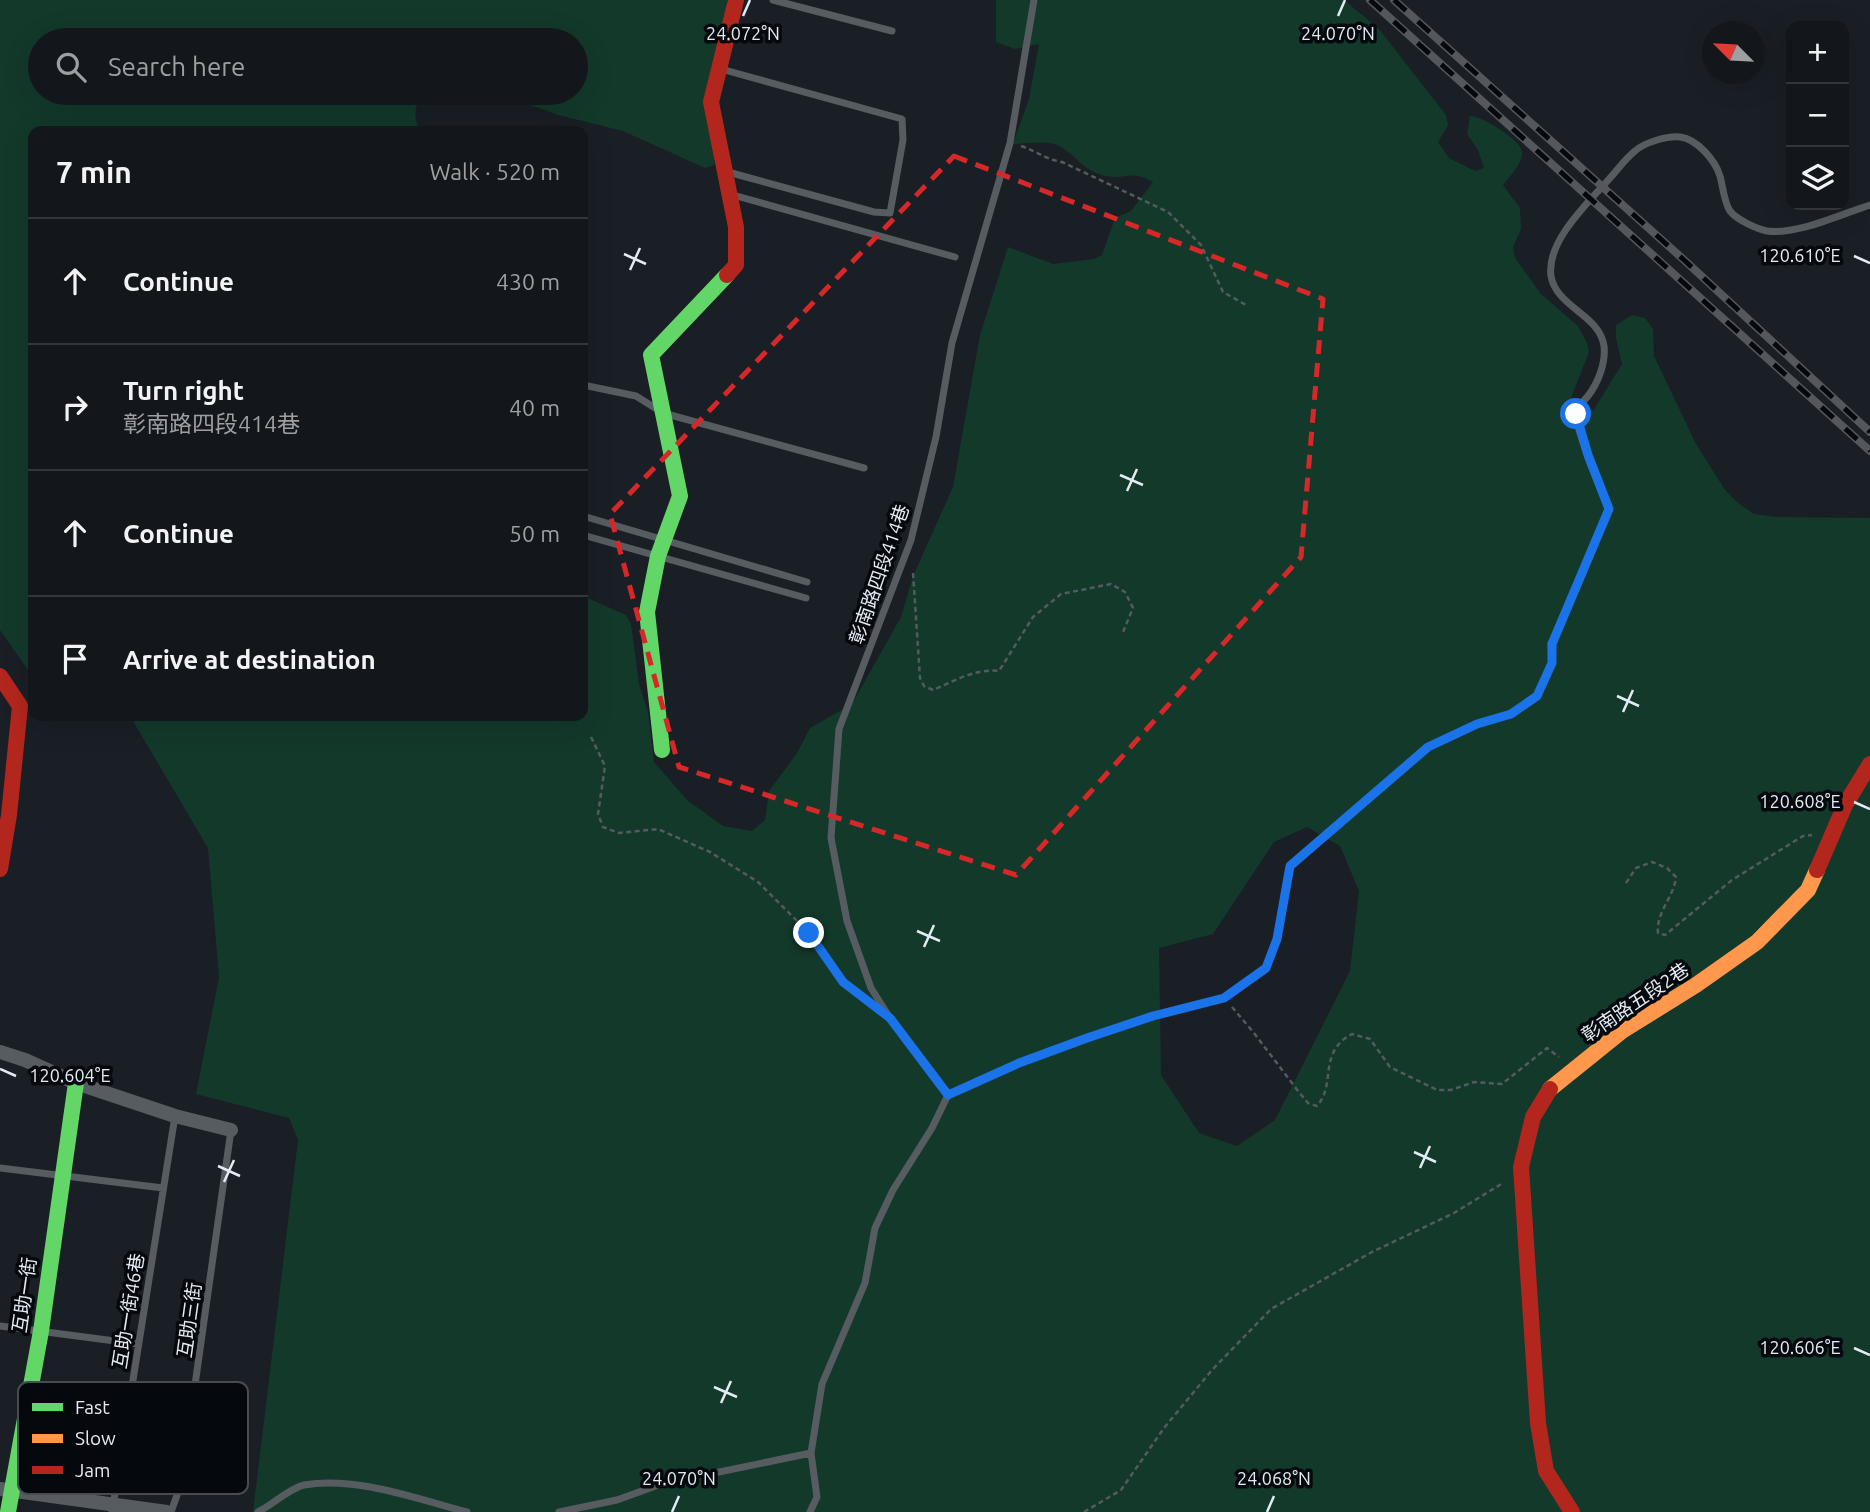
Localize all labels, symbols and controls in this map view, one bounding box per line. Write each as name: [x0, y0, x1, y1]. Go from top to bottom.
north arrow: [1702, 21, 1765, 84]
map controls: [1786, 21, 1849, 210]
button: +: [1786, 21, 1849, 84]
text: 24.072°N: [706, 23, 780, 43]
text: 24.070°N: [1301, 23, 1375, 43]
search box: [28, 28, 588, 105]
icon: search: [52, 48, 90, 86]
text: Search here: [108, 52, 245, 81]
button: −: [1786, 84, 1849, 147]
button: layers: [1786, 147, 1849, 210]
text: 7 min: [56, 155, 132, 189]
text: Walk · 520 m: [429, 159, 560, 184]
text: 120.610°E: [1759, 245, 1841, 265]
icon: ahead: [56, 262, 94, 300]
text: Continue: [123, 267, 234, 296]
text: 430 m: [496, 269, 560, 294]
text: Turn right: [123, 376, 244, 405]
icon: right: [56, 388, 94, 426]
text: 40 m: [509, 395, 560, 420]
route start: [1560, 398, 1591, 429]
text: 彰南路四段414巷: [123, 411, 300, 436]
street label: 彰南路四段414巷: [845, 501, 913, 647]
icon: ahead: [56, 514, 94, 552]
text: Continue: [123, 519, 234, 548]
text: 50 m: [509, 521, 560, 546]
icon: arrive: [56, 640, 94, 678]
text: Arrive at destination: [123, 645, 376, 674]
text: 120.608°E: [1759, 791, 1841, 811]
route end: [793, 917, 824, 948]
street label: 彰南路五段2巷: [1577, 958, 1693, 1046]
text: 120.604°E: [29, 1065, 111, 1085]
street label: 互助一街46巷: [108, 1252, 148, 1370]
street label: 互助一街: [8, 1256, 40, 1334]
street label: 互助三街: [173, 1281, 205, 1359]
text: 120.606°E: [1759, 1337, 1841, 1357]
legend: [18, 1382, 248, 1494]
text: Fast: [75, 1396, 110, 1418]
text: Slow: [75, 1427, 116, 1449]
text: Jam: [75, 1459, 111, 1481]
text: 24.070°N: [642, 1468, 716, 1488]
text: 24.068°N: [1237, 1468, 1311, 1488]

